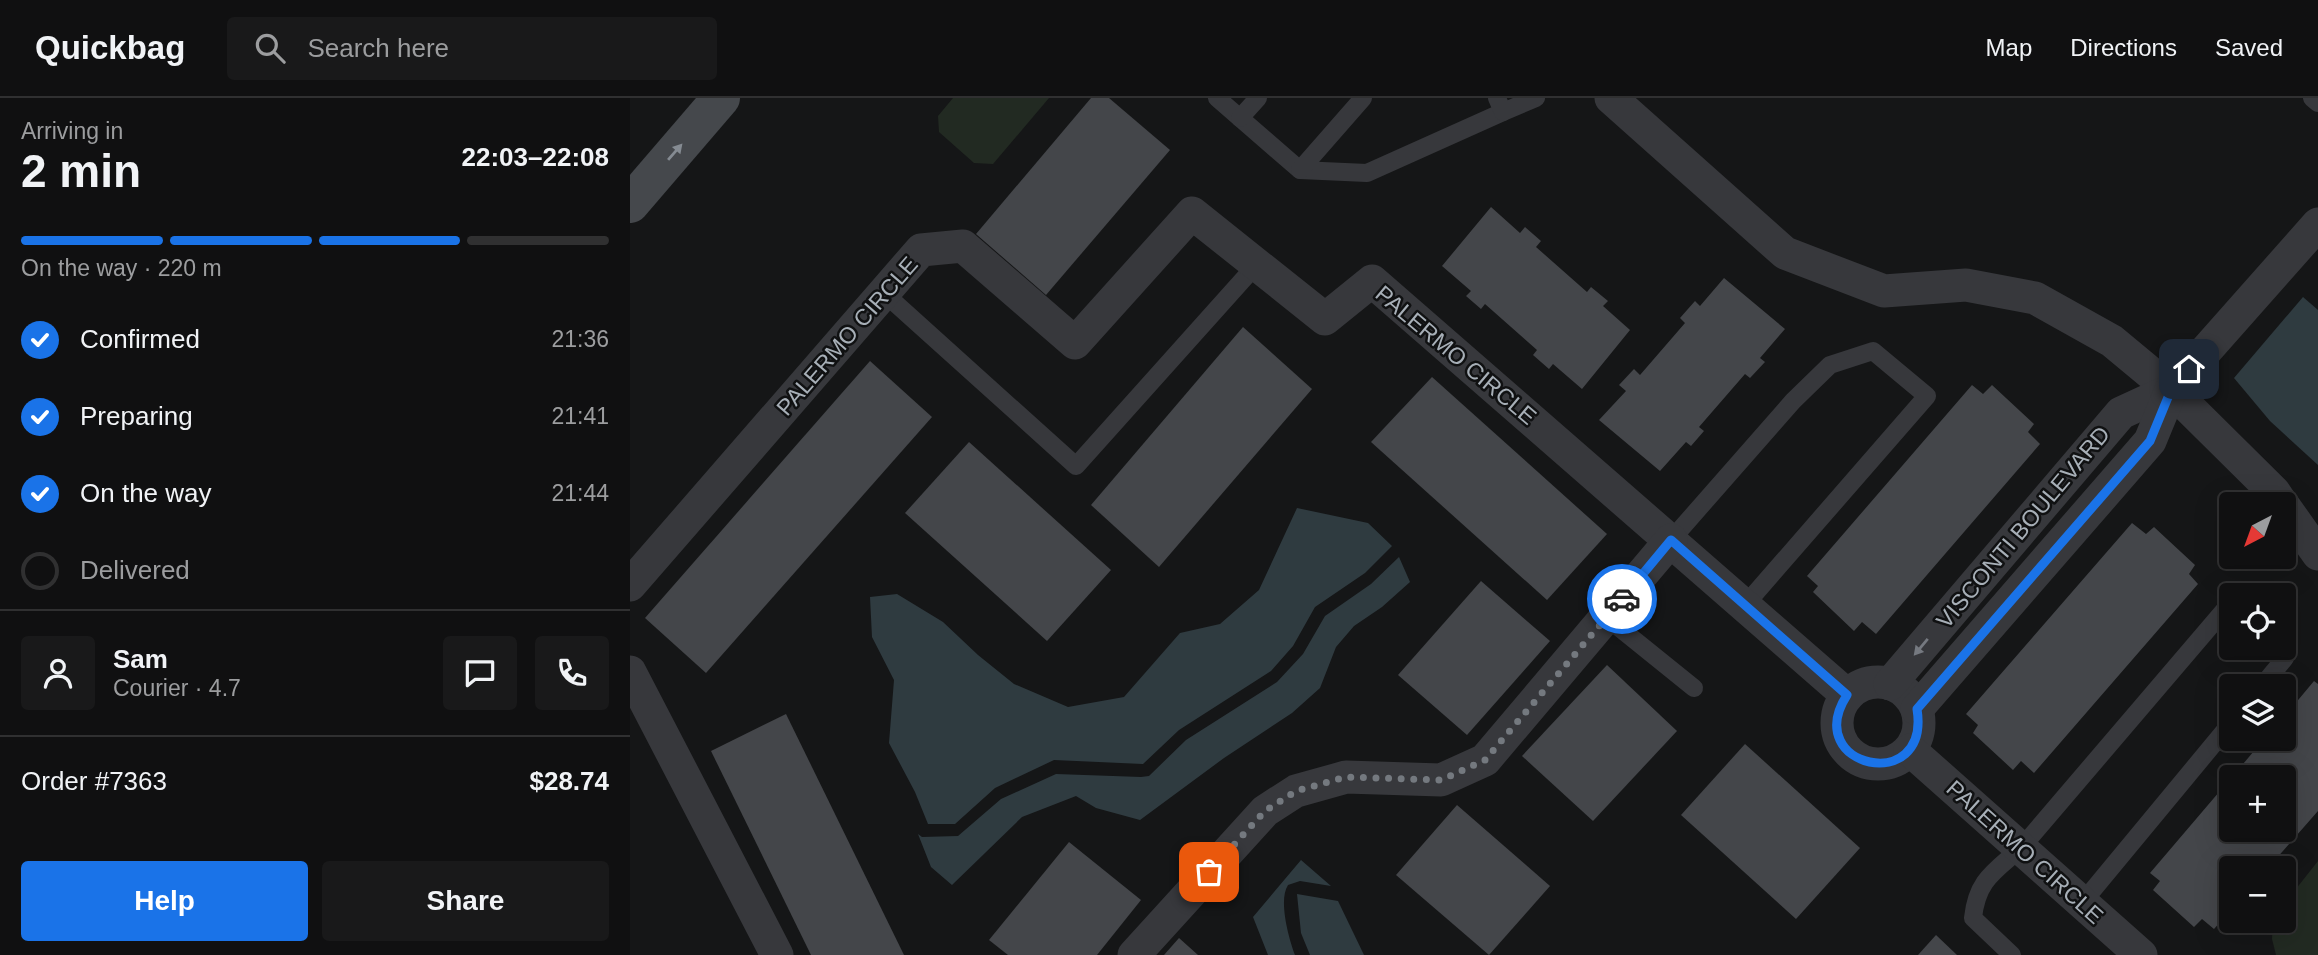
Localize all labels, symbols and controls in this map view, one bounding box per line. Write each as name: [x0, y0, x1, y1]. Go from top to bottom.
search box: [227, 17, 717, 80]
text: Quickbag: [35, 29, 185, 66]
icon: search: [251, 29, 289, 67]
text: Search here: [307, 33, 449, 63]
text: Map: [1986, 34, 2032, 61]
text: Directions: [2070, 34, 2177, 61]
text: Saved: [2215, 34, 2283, 61]
text: Arriving in: [21, 118, 123, 144]
text: 22:03–22:08: [462, 142, 609, 172]
one-way arrow: [667, 144, 682, 161]
text: 2 min: [21, 145, 141, 197]
street label: PALERMO CIRCLE: [771, 251, 923, 421]
text: On the way · 220 m: [21, 255, 222, 281]
street label: PALERMO CIRCLE: [1370, 280, 1542, 430]
icon: check: [21, 321, 59, 359]
text: Confirmed: [80, 324, 200, 354]
text: 21:36: [551, 326, 609, 352]
pin: [2159, 339, 2219, 399]
icon: home: [2170, 350, 2208, 388]
icon: check: [21, 398, 59, 436]
text: Preparing: [80, 401, 193, 431]
text: 21:41: [551, 403, 609, 429]
street label: VISCONTI BOULEVARD: [1931, 421, 2115, 633]
icon: check: [21, 475, 59, 513]
text: On the way: [80, 478, 212, 508]
text: 21:44: [551, 480, 609, 506]
north arrow: [2219, 492, 2296, 569]
map controls: [2219, 492, 2296, 933]
text: Delivered: [80, 555, 190, 585]
courier: [1587, 564, 1657, 634]
icon: car: [1603, 580, 1641, 618]
button: locate: [2219, 583, 2296, 660]
button: person: [21, 636, 95, 710]
button: chat: [443, 636, 517, 710]
button: phone: [535, 636, 609, 710]
one-way arrow: [1914, 638, 1929, 655]
text: Sam: [113, 644, 168, 674]
button: layers: [2219, 674, 2296, 751]
text: Courier · 4.7: [113, 675, 241, 701]
button: +: [2219, 765, 2296, 842]
text: Order #7363: [21, 766, 167, 796]
text: $28.74: [529, 766, 609, 796]
street label: PALERMO CIRCLE: [1941, 775, 2109, 929]
pin: [1179, 842, 1239, 902]
icon: bag: [1190, 853, 1228, 891]
button: −: [2219, 856, 2296, 933]
button: Help: [21, 861, 308, 941]
button: Share: [322, 861, 609, 941]

